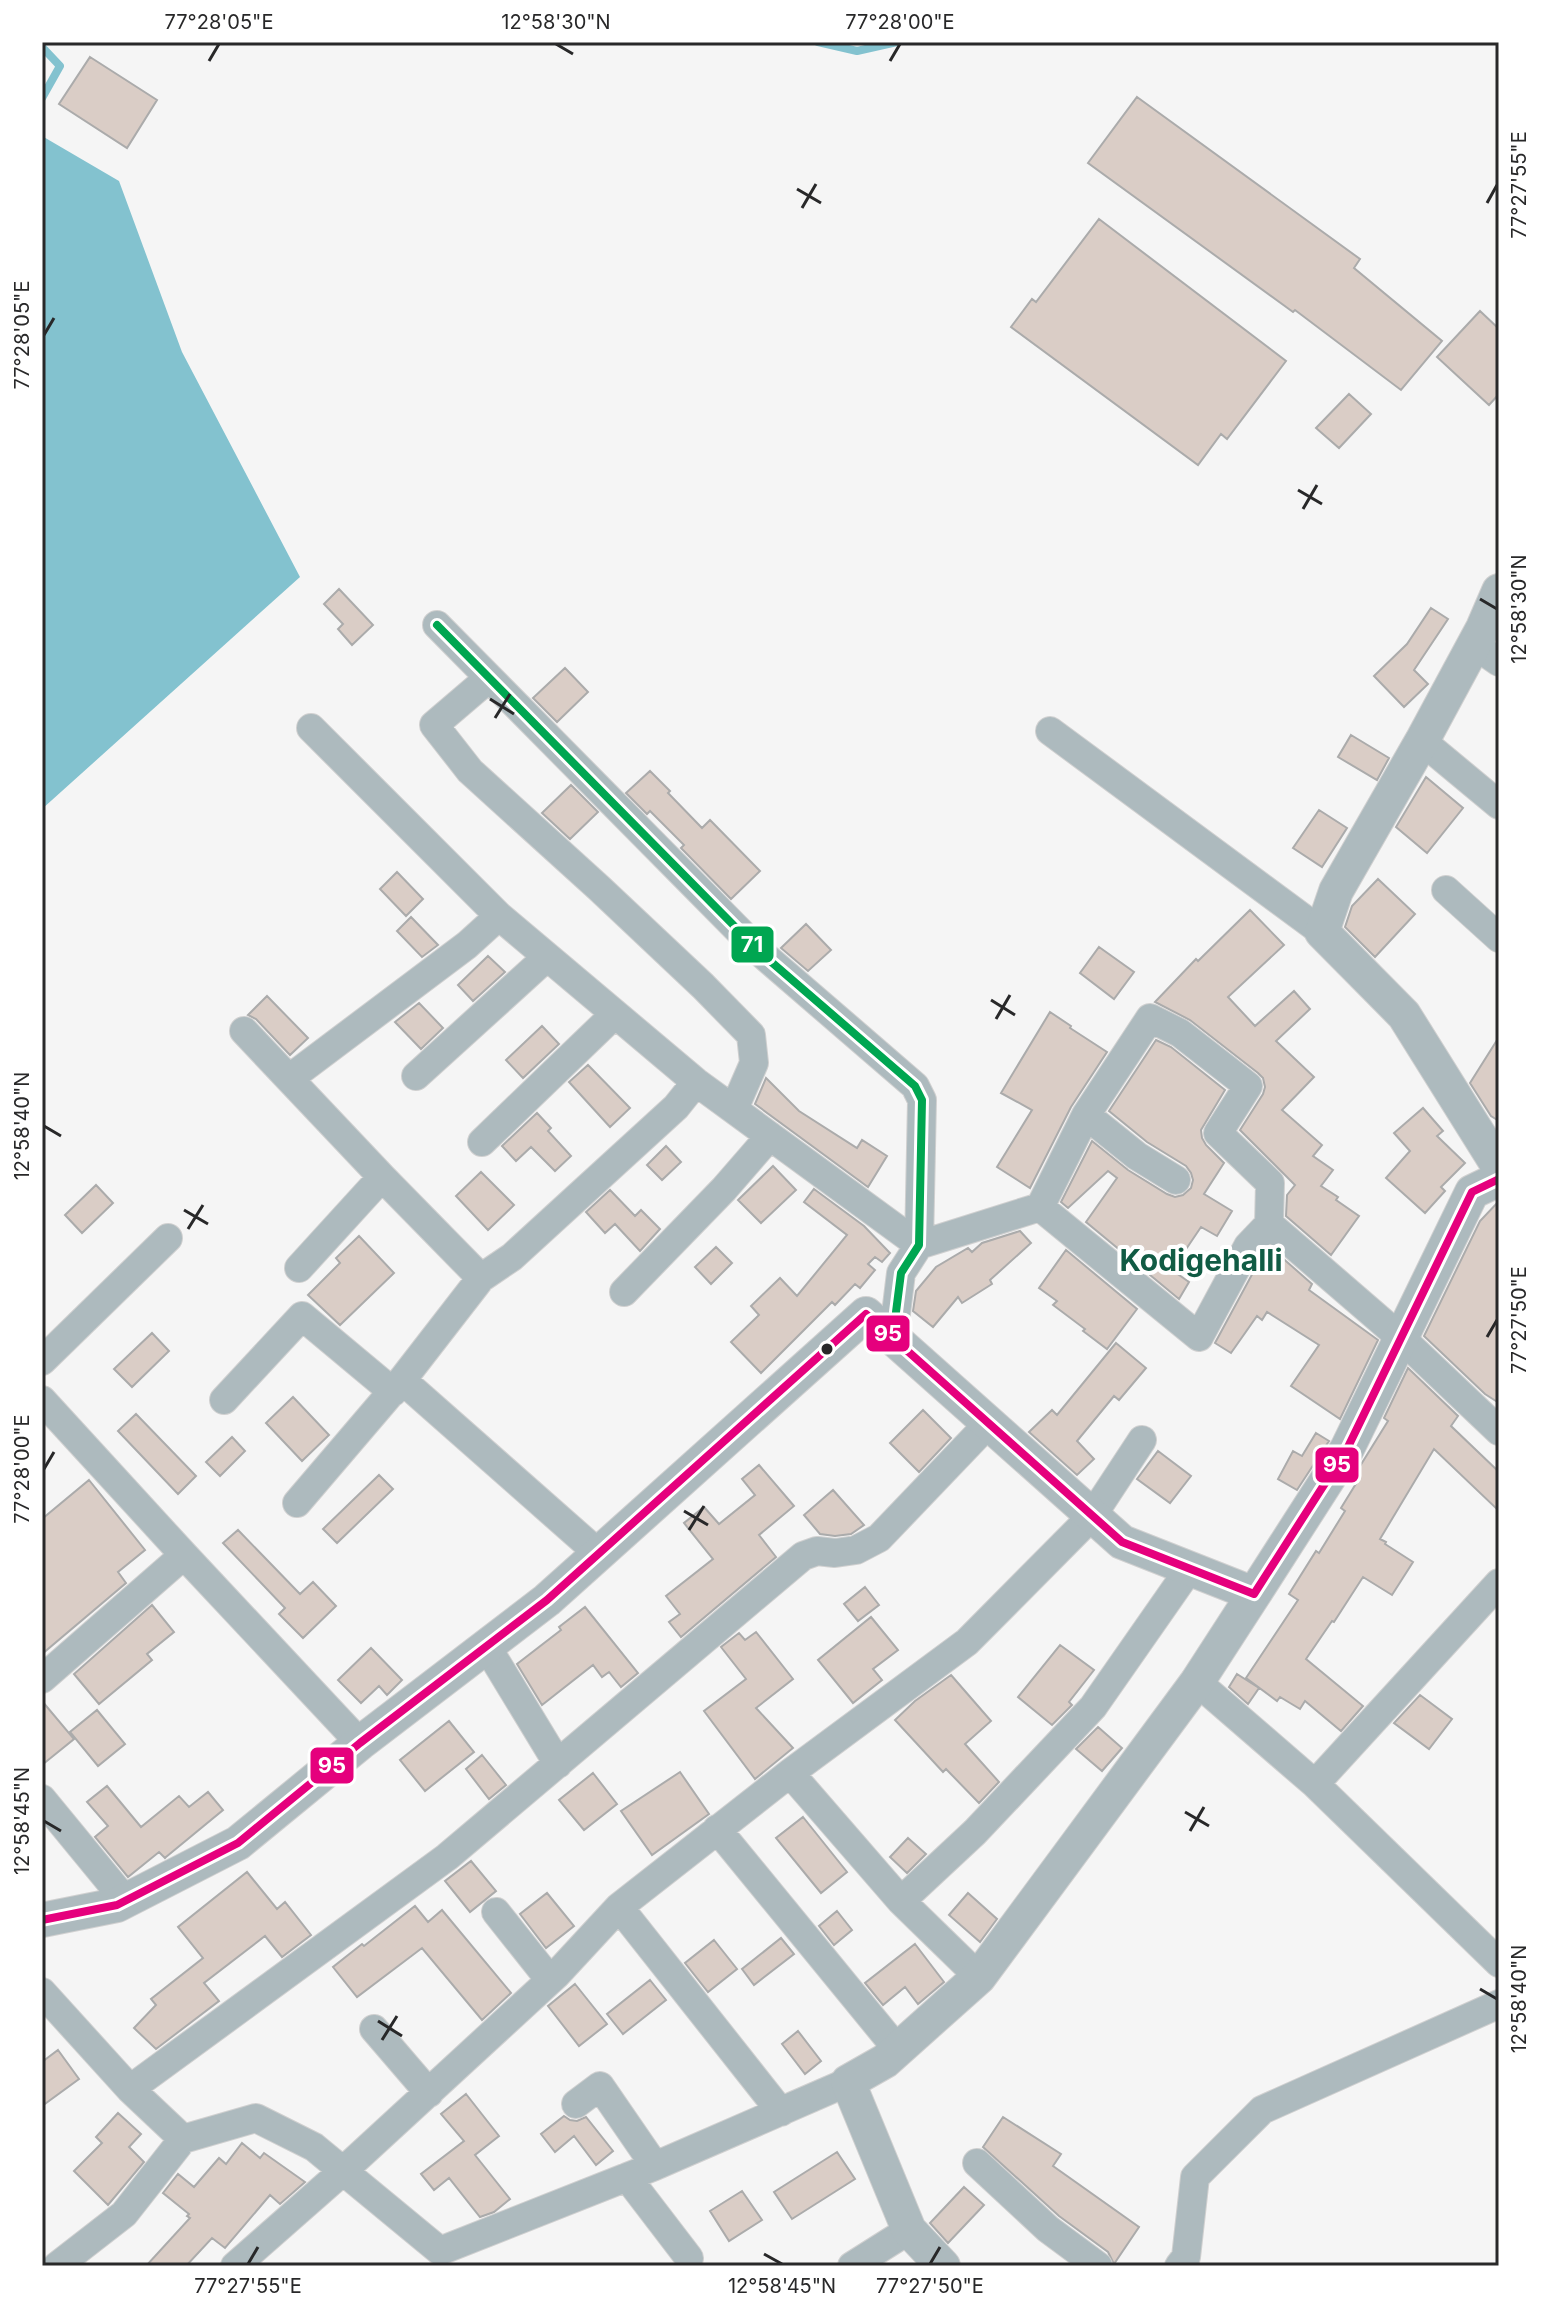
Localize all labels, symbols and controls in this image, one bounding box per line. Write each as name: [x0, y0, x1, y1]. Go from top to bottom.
text: 77°28'05"E: [165, 10, 273, 34]
text: 12°58'30"N: [501, 10, 611, 34]
text: 77°28'00"E: [845, 10, 955, 34]
text: 77°27'55"E: [1507, 131, 1531, 239]
text: 77°28'05"E: [10, 281, 34, 389]
text: 12°58'30"N: [1507, 554, 1531, 664]
line badge: 71: [730, 925, 775, 964]
text: 71: [741, 931, 763, 957]
text: 12°58'40"N: [10, 1072, 34, 1180]
district label: Kodigehalli: [1119, 1242, 1283, 1278]
text: 77°27'50"E: [1507, 1266, 1531, 1374]
line badge: 95: [865, 1314, 911, 1353]
text: 95: [874, 1320, 902, 1346]
unlabelled marker: [819, 1341, 835, 1357]
text: 77°28'00"E: [10, 1414, 34, 1524]
line badge: 95: [1314, 1446, 1360, 1484]
text: 95: [1323, 1451, 1351, 1477]
line badge: 95: [309, 1746, 355, 1785]
text: 95: [318, 1752, 346, 1778]
text: 12°58'45"N: [10, 1767, 34, 1875]
text: 12°58'40"N: [1507, 1945, 1531, 2053]
text: 77°27'55"E: [194, 2274, 302, 2298]
text: 12°58'45"N: [728, 2274, 836, 2298]
text: 77°27'50"E: [876, 2274, 984, 2298]

